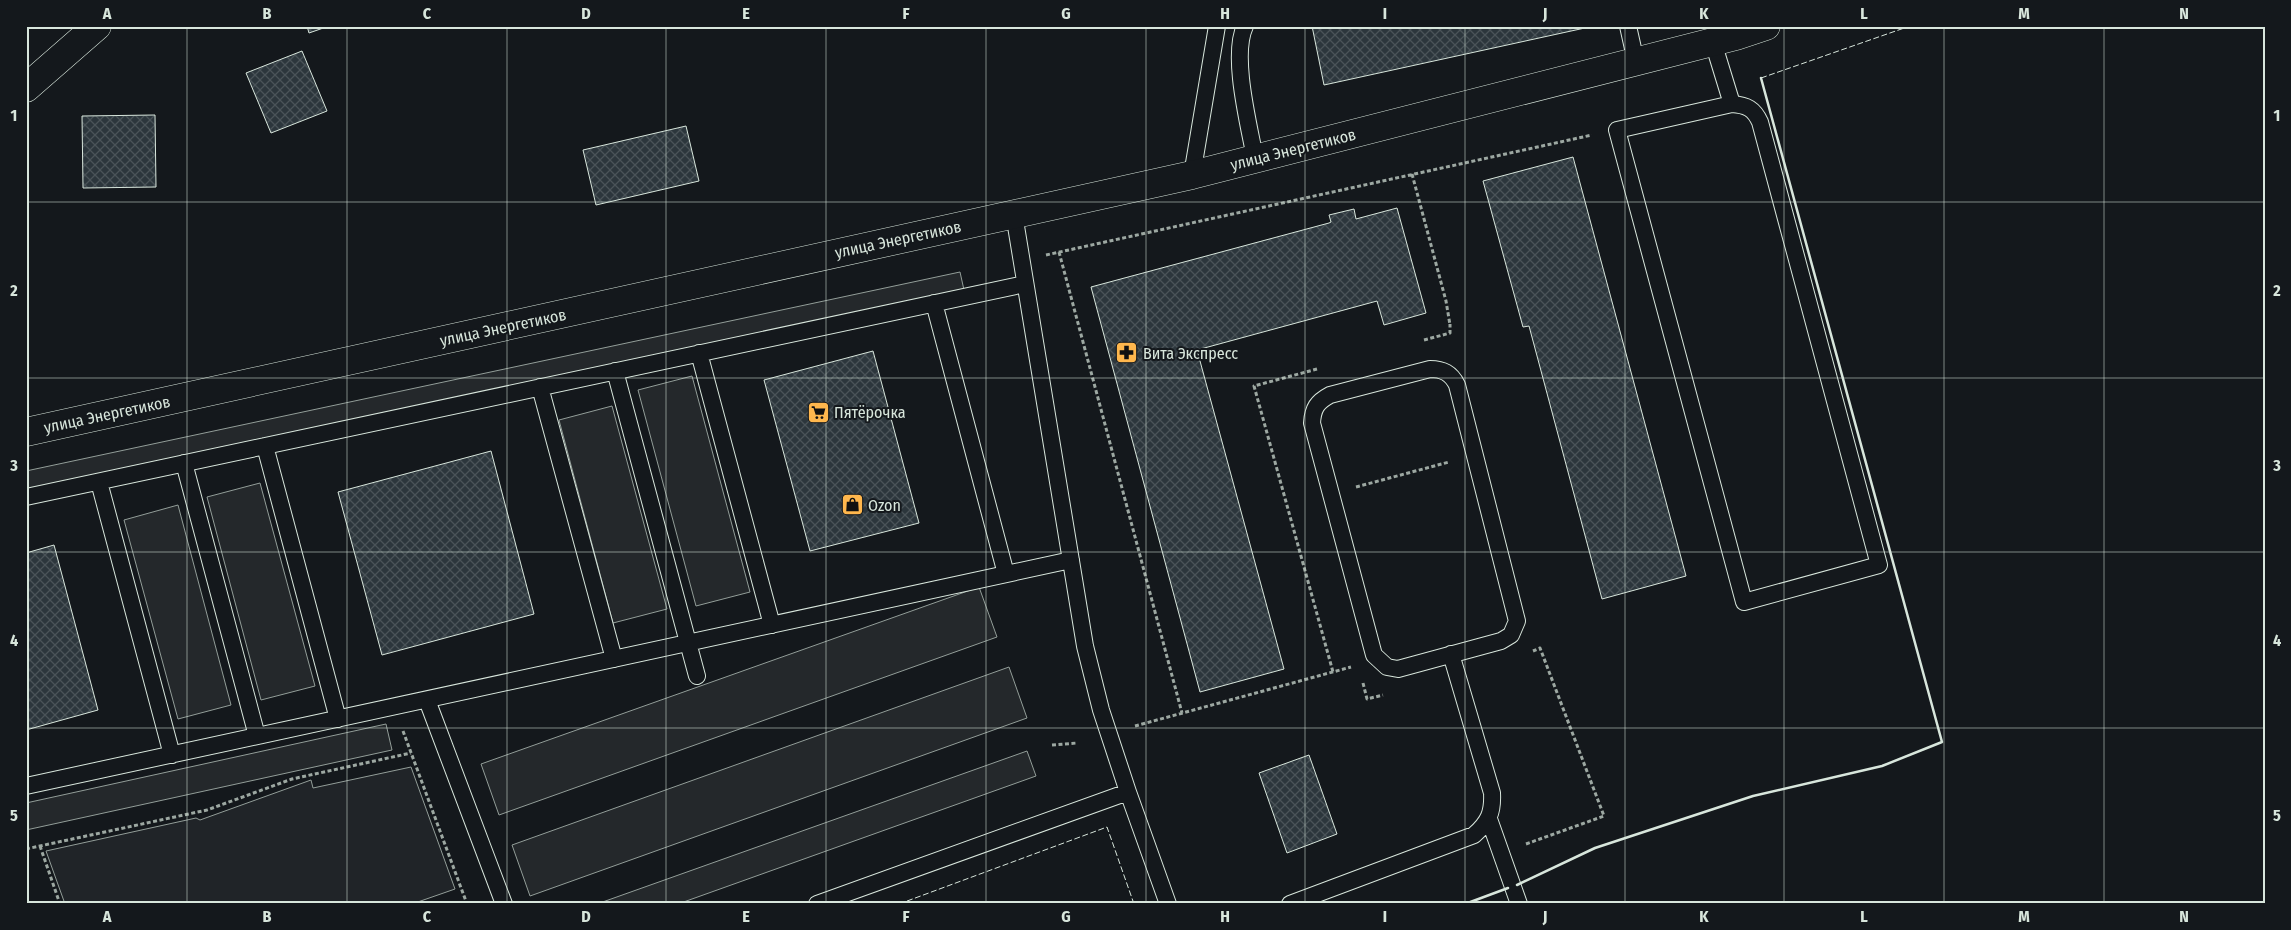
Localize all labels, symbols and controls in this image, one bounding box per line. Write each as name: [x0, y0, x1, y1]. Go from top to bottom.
text: A: [102, 4, 112, 23]
text: B: [263, 4, 272, 23]
text: C: [423, 4, 432, 23]
text: D: [581, 4, 591, 23]
text: E: [742, 4, 750, 23]
text: F: [902, 4, 910, 23]
text: G: [1061, 4, 1071, 23]
text: H: [1220, 4, 1230, 23]
text: I: [1383, 4, 1387, 23]
text: J: [1542, 4, 1547, 23]
text: K: [1699, 4, 1709, 23]
text: L: [1860, 4, 1868, 23]
text: M: [2018, 4, 2030, 23]
text: N: [2179, 4, 2189, 23]
text: 1: [11, 106, 17, 125]
text: 1: [2274, 106, 2280, 125]
street label: улица Энергетиков: [1228, 125, 1358, 174]
street label: улица Энергетиков: [833, 217, 963, 262]
text: 2: [9, 281, 18, 300]
text: 2: [2272, 281, 2281, 300]
street label: улица Энергетиков: [438, 305, 568, 350]
pharmacy icon: Вита Экспресс: [1115, 341, 1139, 365]
place label: Вита Экспресс: [1143, 344, 1238, 363]
street label: улица Энергетиков: [42, 392, 172, 437]
supermarket icon: Пятёрочка: [806, 400, 830, 424]
place label: Пятёрочка: [834, 403, 906, 422]
text: 3: [9, 456, 18, 475]
text: 3: [2272, 456, 2281, 475]
shop icon: Ozon: [840, 493, 864, 517]
place label: Ozon: [868, 496, 901, 515]
text: 4: [10, 631, 18, 650]
text: 4: [2273, 631, 2281, 650]
text: 5: [10, 806, 18, 825]
text: 5: [2273, 806, 2281, 825]
text: A: [102, 907, 112, 926]
text: B: [263, 907, 272, 926]
text: C: [423, 907, 432, 926]
text: D: [581, 907, 591, 926]
text: E: [742, 907, 750, 926]
text: F: [902, 907, 910, 926]
text: G: [1061, 907, 1071, 926]
text: H: [1220, 907, 1230, 926]
text: I: [1383, 907, 1387, 926]
text: J: [1542, 907, 1547, 926]
text: K: [1699, 907, 1709, 926]
text: L: [1860, 907, 1868, 926]
text: M: [2018, 907, 2030, 926]
text: N: [2179, 907, 2189, 926]

